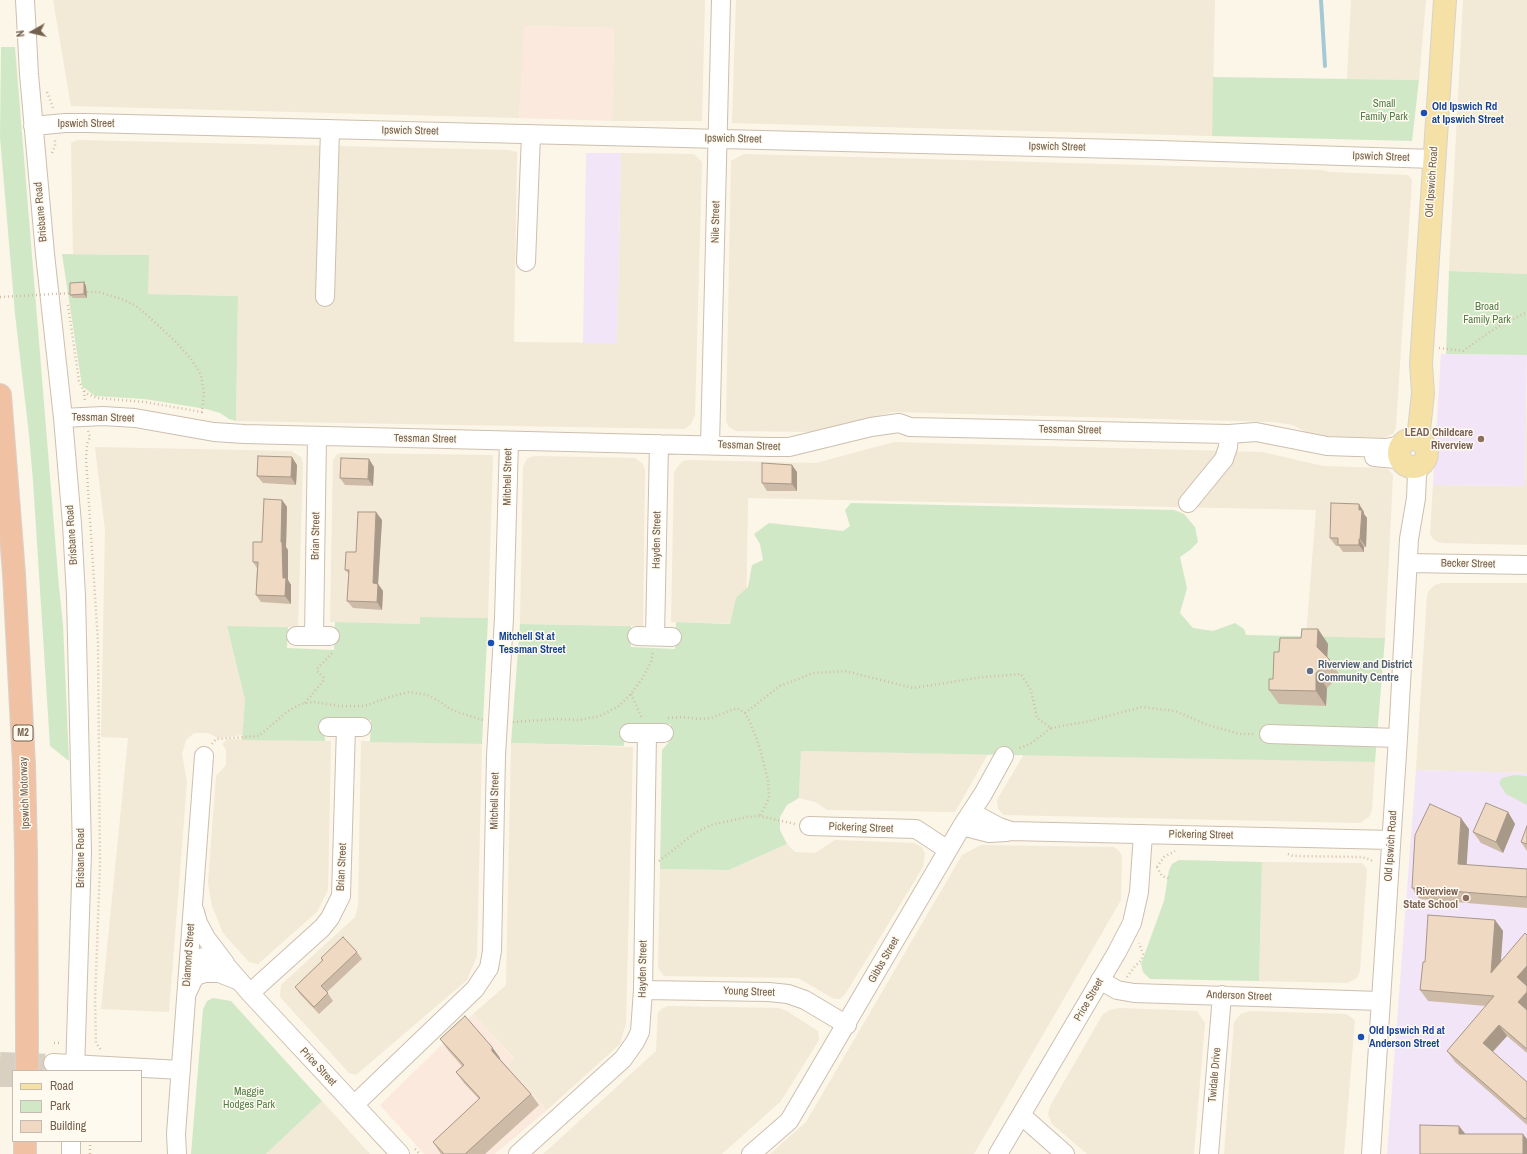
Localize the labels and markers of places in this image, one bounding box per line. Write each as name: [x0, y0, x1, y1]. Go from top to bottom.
place label: Old Ipswich Rd at Ipswich Street: [1432, 100, 1504, 126]
marker: Old Ipswich Rd at Ipswich Street: [1419, 108, 1429, 118]
place label: LEAD Childcare Riverview: [1405, 426, 1473, 452]
marker: LEAD Childcare Riverview: [1476, 434, 1486, 444]
place label: Mitchell St at Tessman Street: [499, 630, 566, 656]
marker: Mitchell St at Tessman Street: [486, 638, 496, 648]
place label: Riverview and District Community Centre: [1318, 658, 1412, 684]
marker: Riverview and District Community Centre: [1305, 666, 1315, 676]
place label: Riverview State School: [1403, 885, 1458, 911]
marker: Riverview State School: [1461, 893, 1471, 903]
place label: Old Ipswich Rd at Anderson Street: [1369, 1024, 1445, 1050]
marker: Old Ipswich Rd at Anderson Street: [1356, 1032, 1366, 1042]

